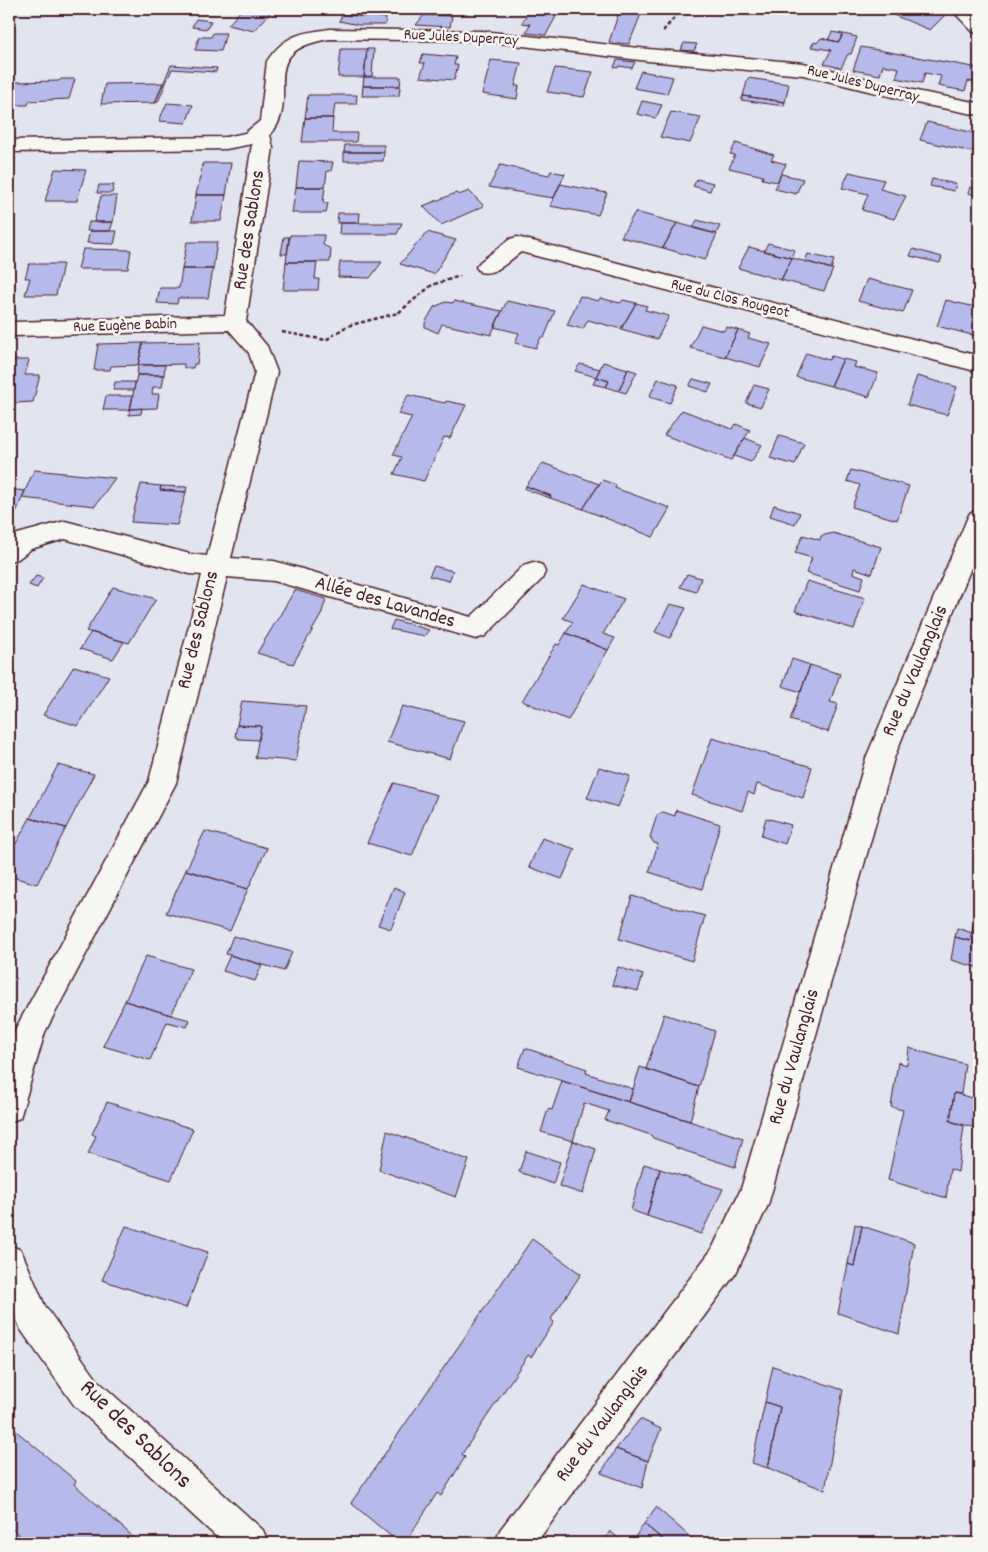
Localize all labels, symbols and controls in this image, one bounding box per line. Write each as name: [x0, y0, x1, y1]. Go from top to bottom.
street label: Rue Jules Duperray: [403, 24, 519, 53]
street label: Rue Jules Duperray: [805, 59, 922, 109]
street label: Rue des Sablons: [227, 168, 273, 292]
street label: Rue du Clos Rougeot: [668, 273, 792, 325]
street label: Rue Eugène Babin: [73, 313, 177, 339]
street label: Rue des Sablons: [171, 568, 227, 692]
street label: Allée des Lavandes: [312, 570, 458, 636]
street label: Rue du Vaulanglais: [876, 601, 956, 741]
street label: Rue du Vaulanglais: [762, 986, 828, 1128]
street label: Rue du Vaulanglais: [550, 1360, 656, 1488]
street label: Rue des Sablons: [71, 1372, 199, 1498]

